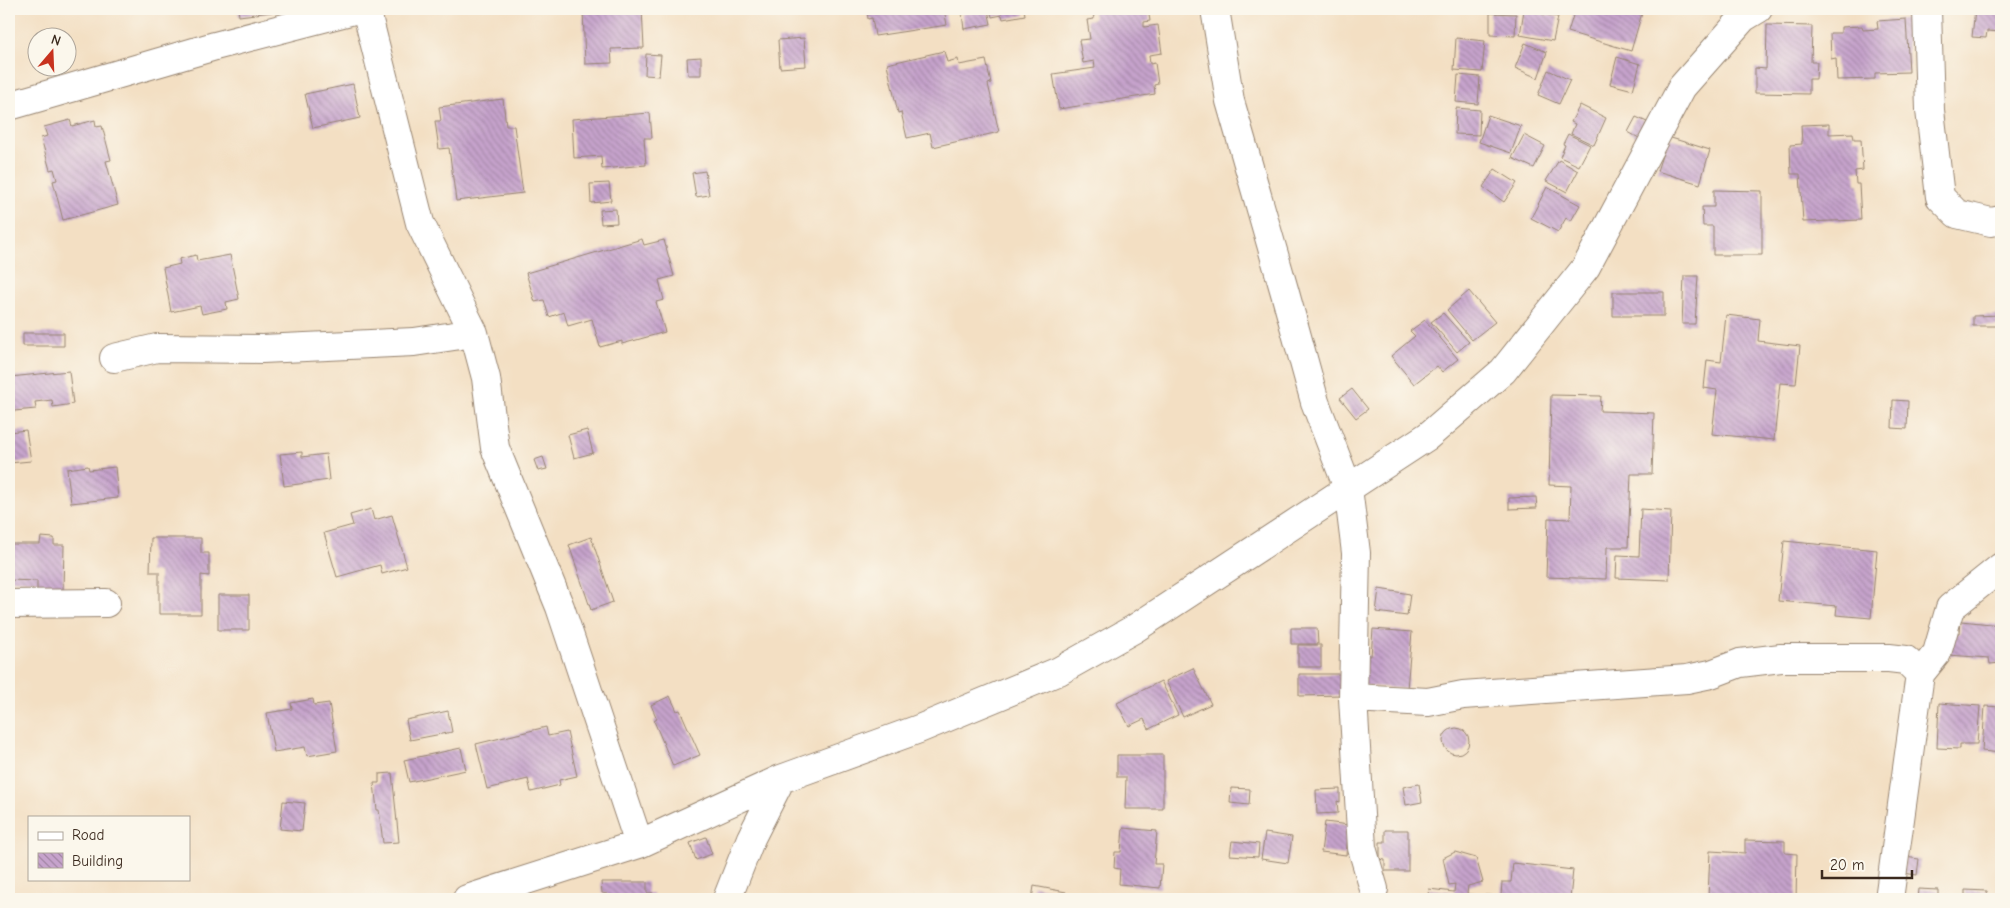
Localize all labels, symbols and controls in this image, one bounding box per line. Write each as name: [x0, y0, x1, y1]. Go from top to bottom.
north arrow: [28, 28, 78, 78]
text: N: [49, 31, 63, 50]
legend: [28, 816, 190, 880]
text: Road: [72, 826, 104, 844]
scale bar: [1822, 848, 1912, 880]
text: Building: [72, 852, 123, 870]
text: 20 m: [1830, 856, 1864, 874]

